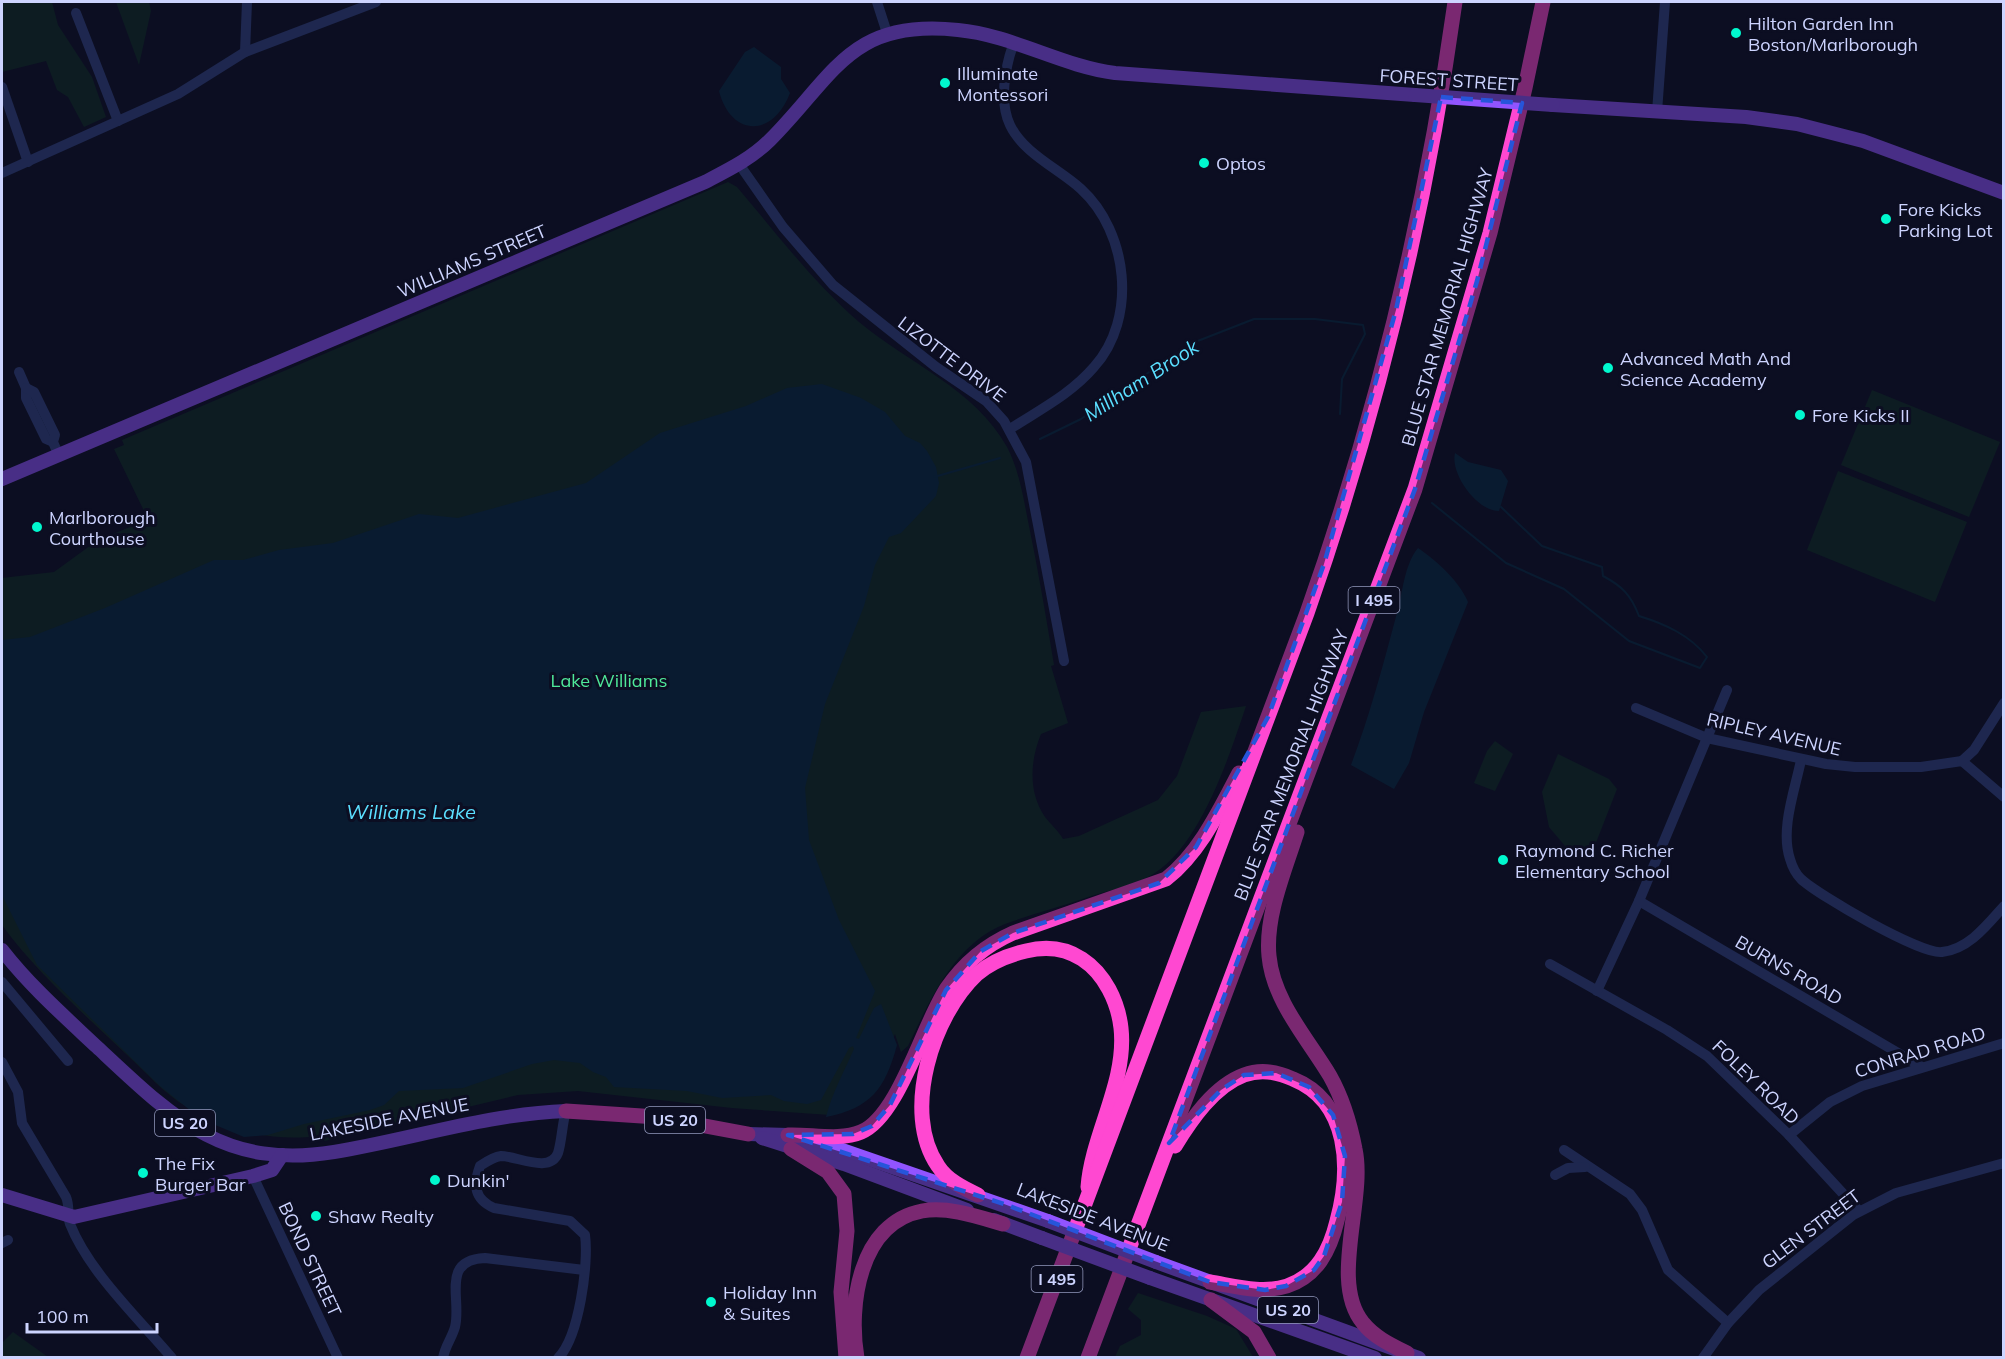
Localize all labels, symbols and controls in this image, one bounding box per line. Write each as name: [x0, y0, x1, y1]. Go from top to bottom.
place label: Hilton Garden Inn Boston/Marlborough: [1748, 12, 1918, 56]
marker: Hilton Garden Inn Boston/Marlborough: [1729, 26, 1743, 40]
place label: Illuminate Montessori: [957, 62, 1048, 106]
street label: FOREST STREET: [1379, 64, 1519, 96]
marker: Illuminate Montessori: [938, 76, 952, 90]
place label: Optos: [1216, 152, 1266, 175]
marker: Optos: [1197, 156, 1211, 170]
street label: BLUE STAR MEMORIAL HIGHWAY: [1396, 164, 1498, 449]
place label: Fore Kicks Parking Lot: [1898, 198, 1992, 242]
marker: Fore Kicks Parking Lot: [1879, 212, 1893, 226]
street label: WILLIAMS STREET: [394, 219, 550, 303]
street label: LIZOTTE DRIVE: [894, 311, 1010, 407]
water label: Millham Brook: [1079, 333, 1204, 426]
place label: Advanced Math And Science Academy: [1620, 347, 1791, 391]
marker: Advanced Math And Science Academy: [1601, 361, 1615, 375]
place label: Fore Kicks II: [1812, 404, 1910, 427]
marker: Fore Kicks II: [1793, 408, 1807, 422]
place label: Marlborough Courthouse: [49, 506, 156, 550]
marker: Marlborough Courthouse: [30, 520, 44, 534]
road number: I 495: [1348, 587, 1400, 613]
street label: BLUE STAR MEMORIAL HIGHWAY: [1229, 625, 1354, 904]
park label: Lake Williams: [551, 669, 667, 692]
street label: RIPLEY AVENUE: [1705, 707, 1843, 761]
water label: Williams Lake: [346, 799, 476, 824]
place label: Raymond C. Richer Elementary School: [1515, 839, 1674, 883]
marker: Raymond C. Richer Elementary School: [1496, 853, 1510, 867]
street label: BURNS ROAD: [1731, 930, 1847, 1010]
street label: CONRAD ROAD: [1852, 1021, 1988, 1083]
street label: FOLEY ROAD: [1708, 1035, 1804, 1129]
street label: LAKESIDE AVENUE: [307, 1092, 471, 1146]
road number: US 20: [645, 1107, 705, 1133]
road number: US 20: [155, 1110, 215, 1136]
place label: The Fix Burger Bar: [155, 1152, 246, 1196]
marker: The Fix Burger Bar: [136, 1166, 150, 1180]
place label: Dunkin': [447, 1169, 509, 1192]
marker: Dunkin': [428, 1173, 442, 1187]
street label: LAKESIDE AVENUE: [1013, 1177, 1173, 1257]
street label: GLEN STREET: [1757, 1184, 1865, 1274]
street label: BOND STREET: [273, 1198, 347, 1320]
place label: Shaw Realty: [328, 1205, 434, 1228]
marker: Shaw Realty: [309, 1209, 323, 1223]
road number: I 495: [1032, 1266, 1082, 1292]
place label: Holiday Inn & Suites: [723, 1281, 817, 1325]
marker: Holiday Inn & Suites: [704, 1295, 718, 1309]
scale bar: [27, 1296, 158, 1334]
road number: US 20: [1258, 1297, 1318, 1323]
text: 100 m: [36, 1305, 89, 1328]

